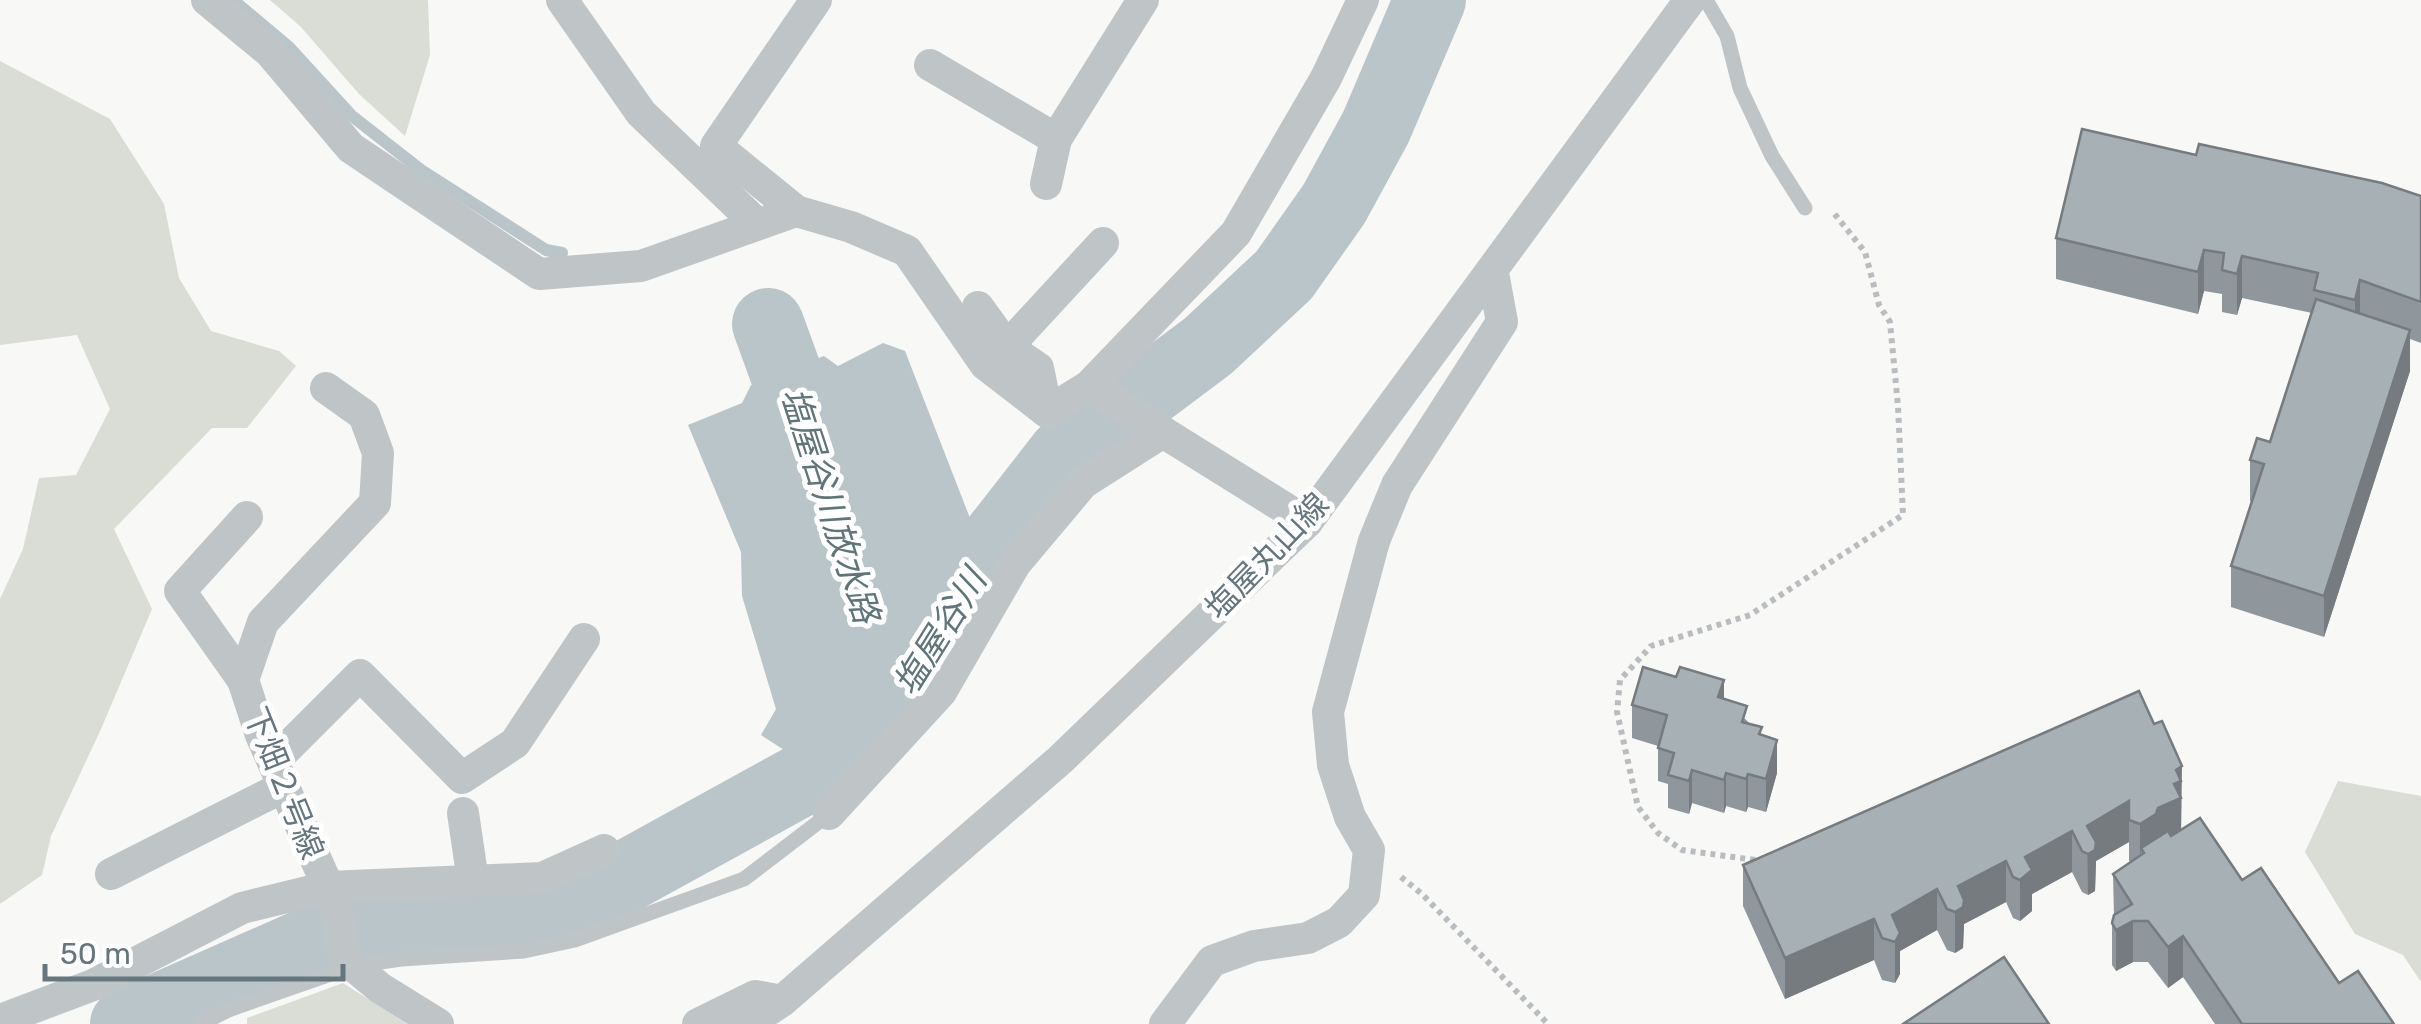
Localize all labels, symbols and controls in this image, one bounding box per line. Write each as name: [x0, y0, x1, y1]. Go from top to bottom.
water label: 塩屋谷川放水路: [772, 382, 889, 631]
street label: 塩屋丸山線: [1198, 485, 1336, 627]
water label: 塩屋谷川: [885, 558, 997, 702]
street label: 下畑２号線: [236, 702, 332, 864]
scale bar: [45, 919, 342, 981]
text: 50 m: [60, 936, 131, 972]

